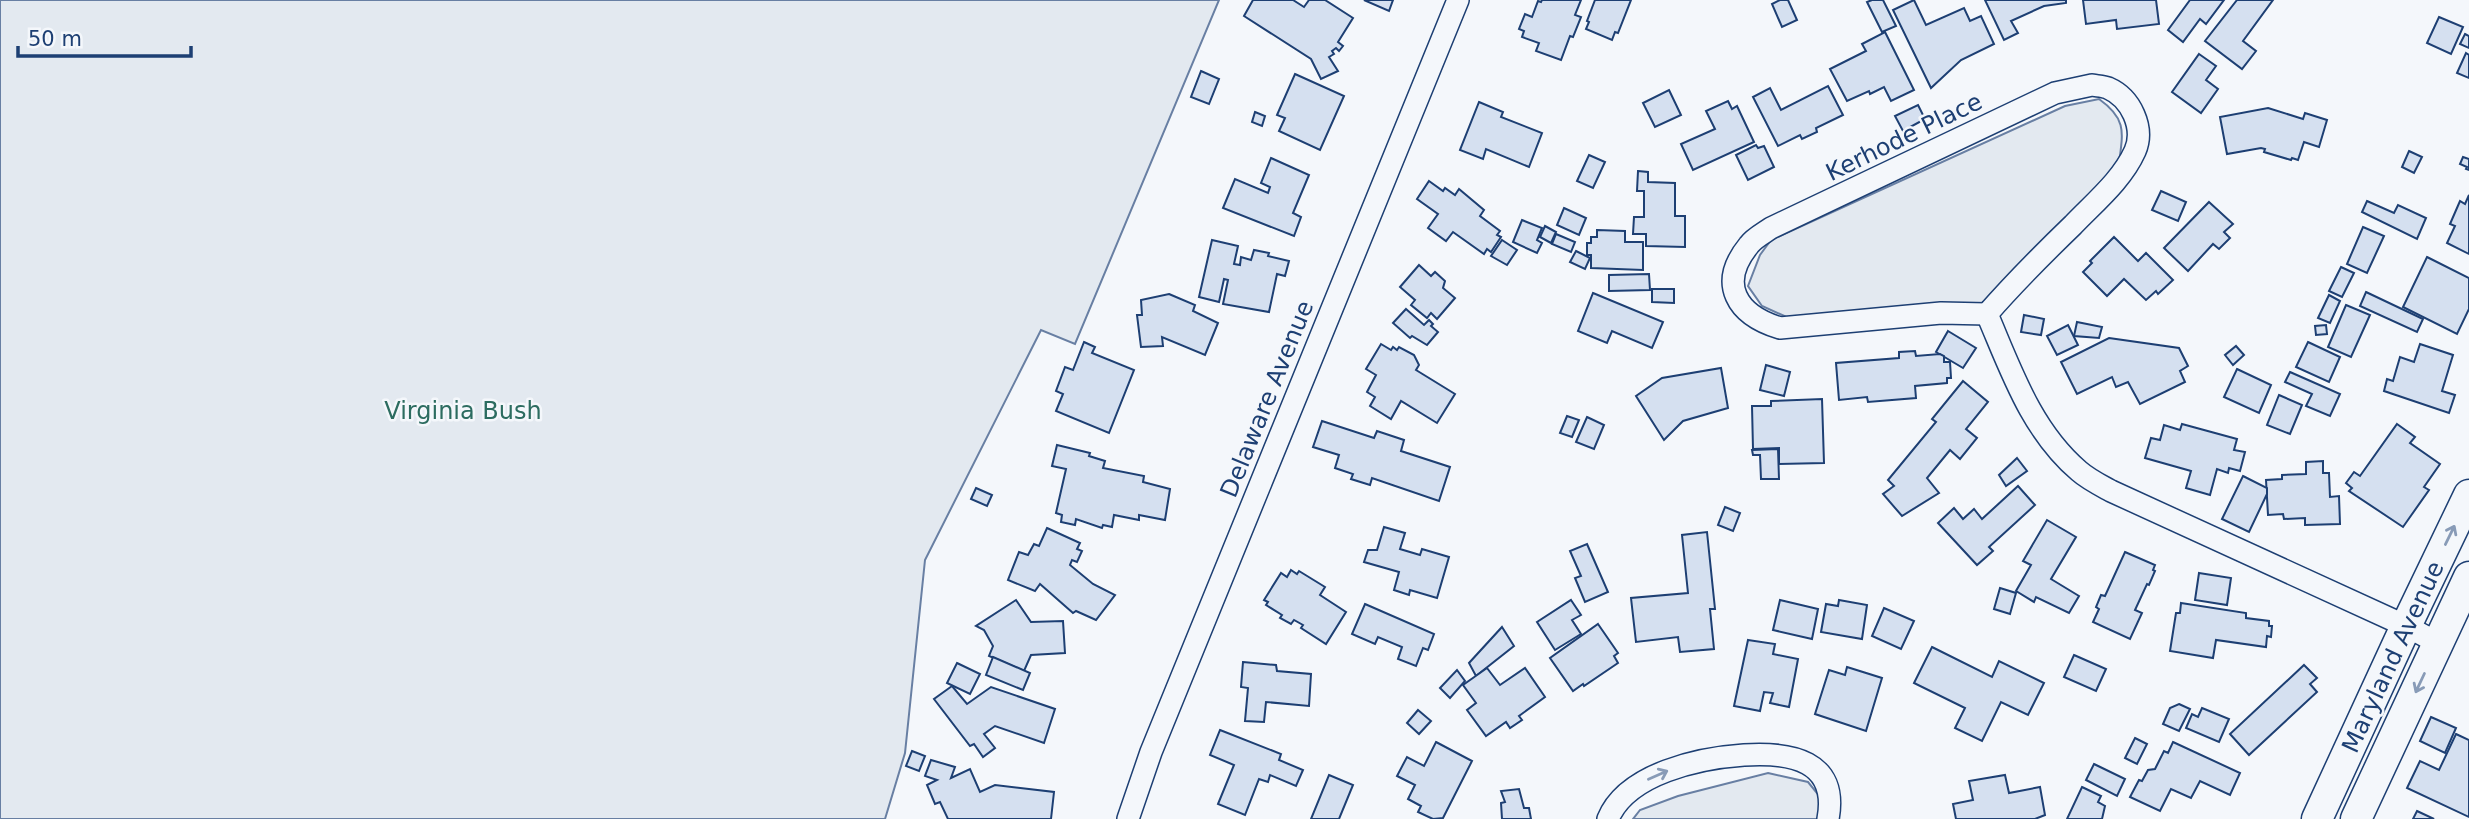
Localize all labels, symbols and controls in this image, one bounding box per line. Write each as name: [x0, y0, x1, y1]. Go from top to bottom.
scale bar: [18, 14, 191, 58]
text: 50 m: [28, 27, 82, 51]
street label: Kerhode Place: [1821, 87, 1987, 187]
street label: Delaware Avenue: [1215, 296, 1319, 502]
park label: Virginia Bush: [384, 397, 542, 425]
one-way arrow: [2444, 525, 2458, 546]
street label: Maryland Avenue: [2336, 557, 2450, 757]
one-way arrow: [2412, 672, 2426, 693]
one-way arrow: [1647, 768, 1668, 781]

